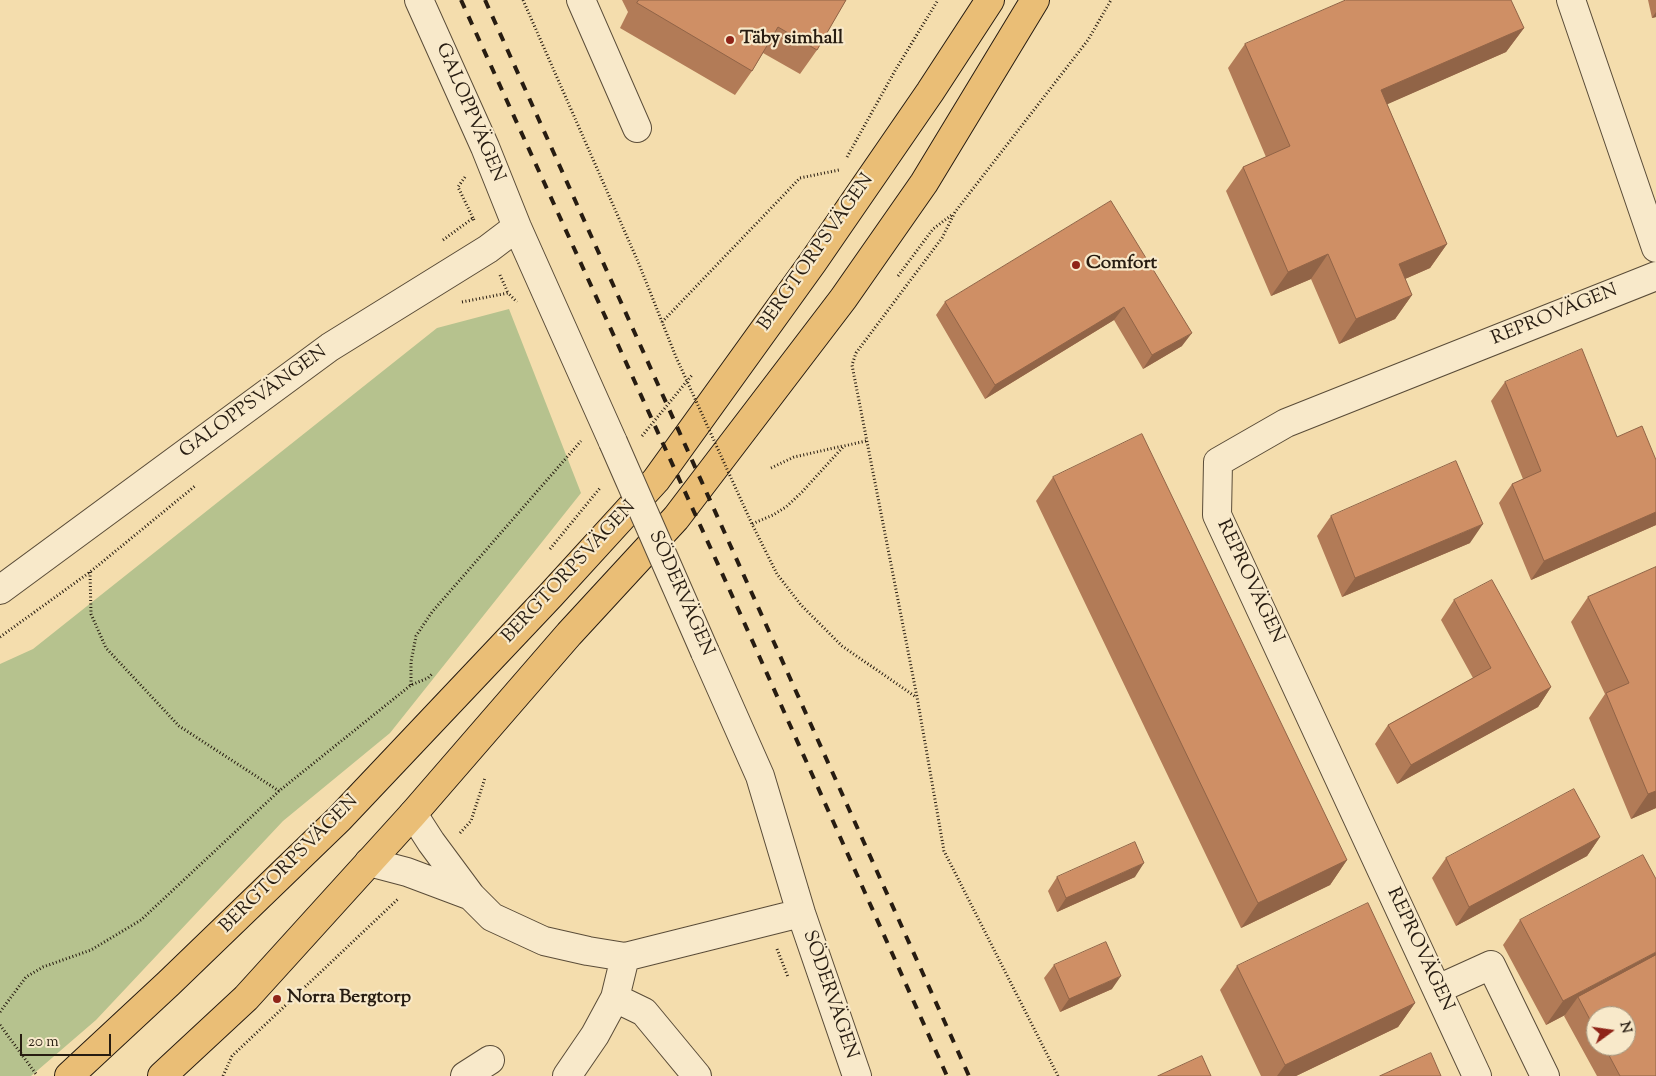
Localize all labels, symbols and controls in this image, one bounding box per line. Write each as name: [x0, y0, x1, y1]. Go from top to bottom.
place label: Täby simhall: [740, 29, 843, 51]
marker: Täby simhall: [724, 34, 736, 46]
street label: GALOPPVÄGEN: [429, 40, 509, 186]
street label: BERGTORPSVÄGEN: [754, 170, 880, 336]
place label: Comfort: [1086, 254, 1157, 276]
marker: Comfort: [1070, 259, 1082, 271]
street label: REPROVÄGEN: [1489, 280, 1621, 352]
street label: GALOPPSVÄNGEN: [176, 342, 332, 464]
street label: BERGTORPSVÄGEN: [498, 497, 642, 649]
street label: REPROVÄGEN: [1210, 516, 1288, 648]
street label: SÖDERVÄGEN: [642, 528, 718, 660]
street label: BERGTORPSVÄGEN: [216, 791, 364, 939]
street label: REPROVÄGEN: [1380, 884, 1458, 1016]
street label: SÖDERVÄGEN: [796, 928, 862, 1062]
place label: Norra Bergtorp: [287, 988, 411, 1010]
marker: Norra Bergtorp: [271, 993, 283, 1005]
north arrow: [1586, 1006, 1636, 1056]
text: N: [1614, 1020, 1636, 1035]
scale bar: [22, 1024, 114, 1056]
text: 20 m: [28, 1032, 59, 1053]

